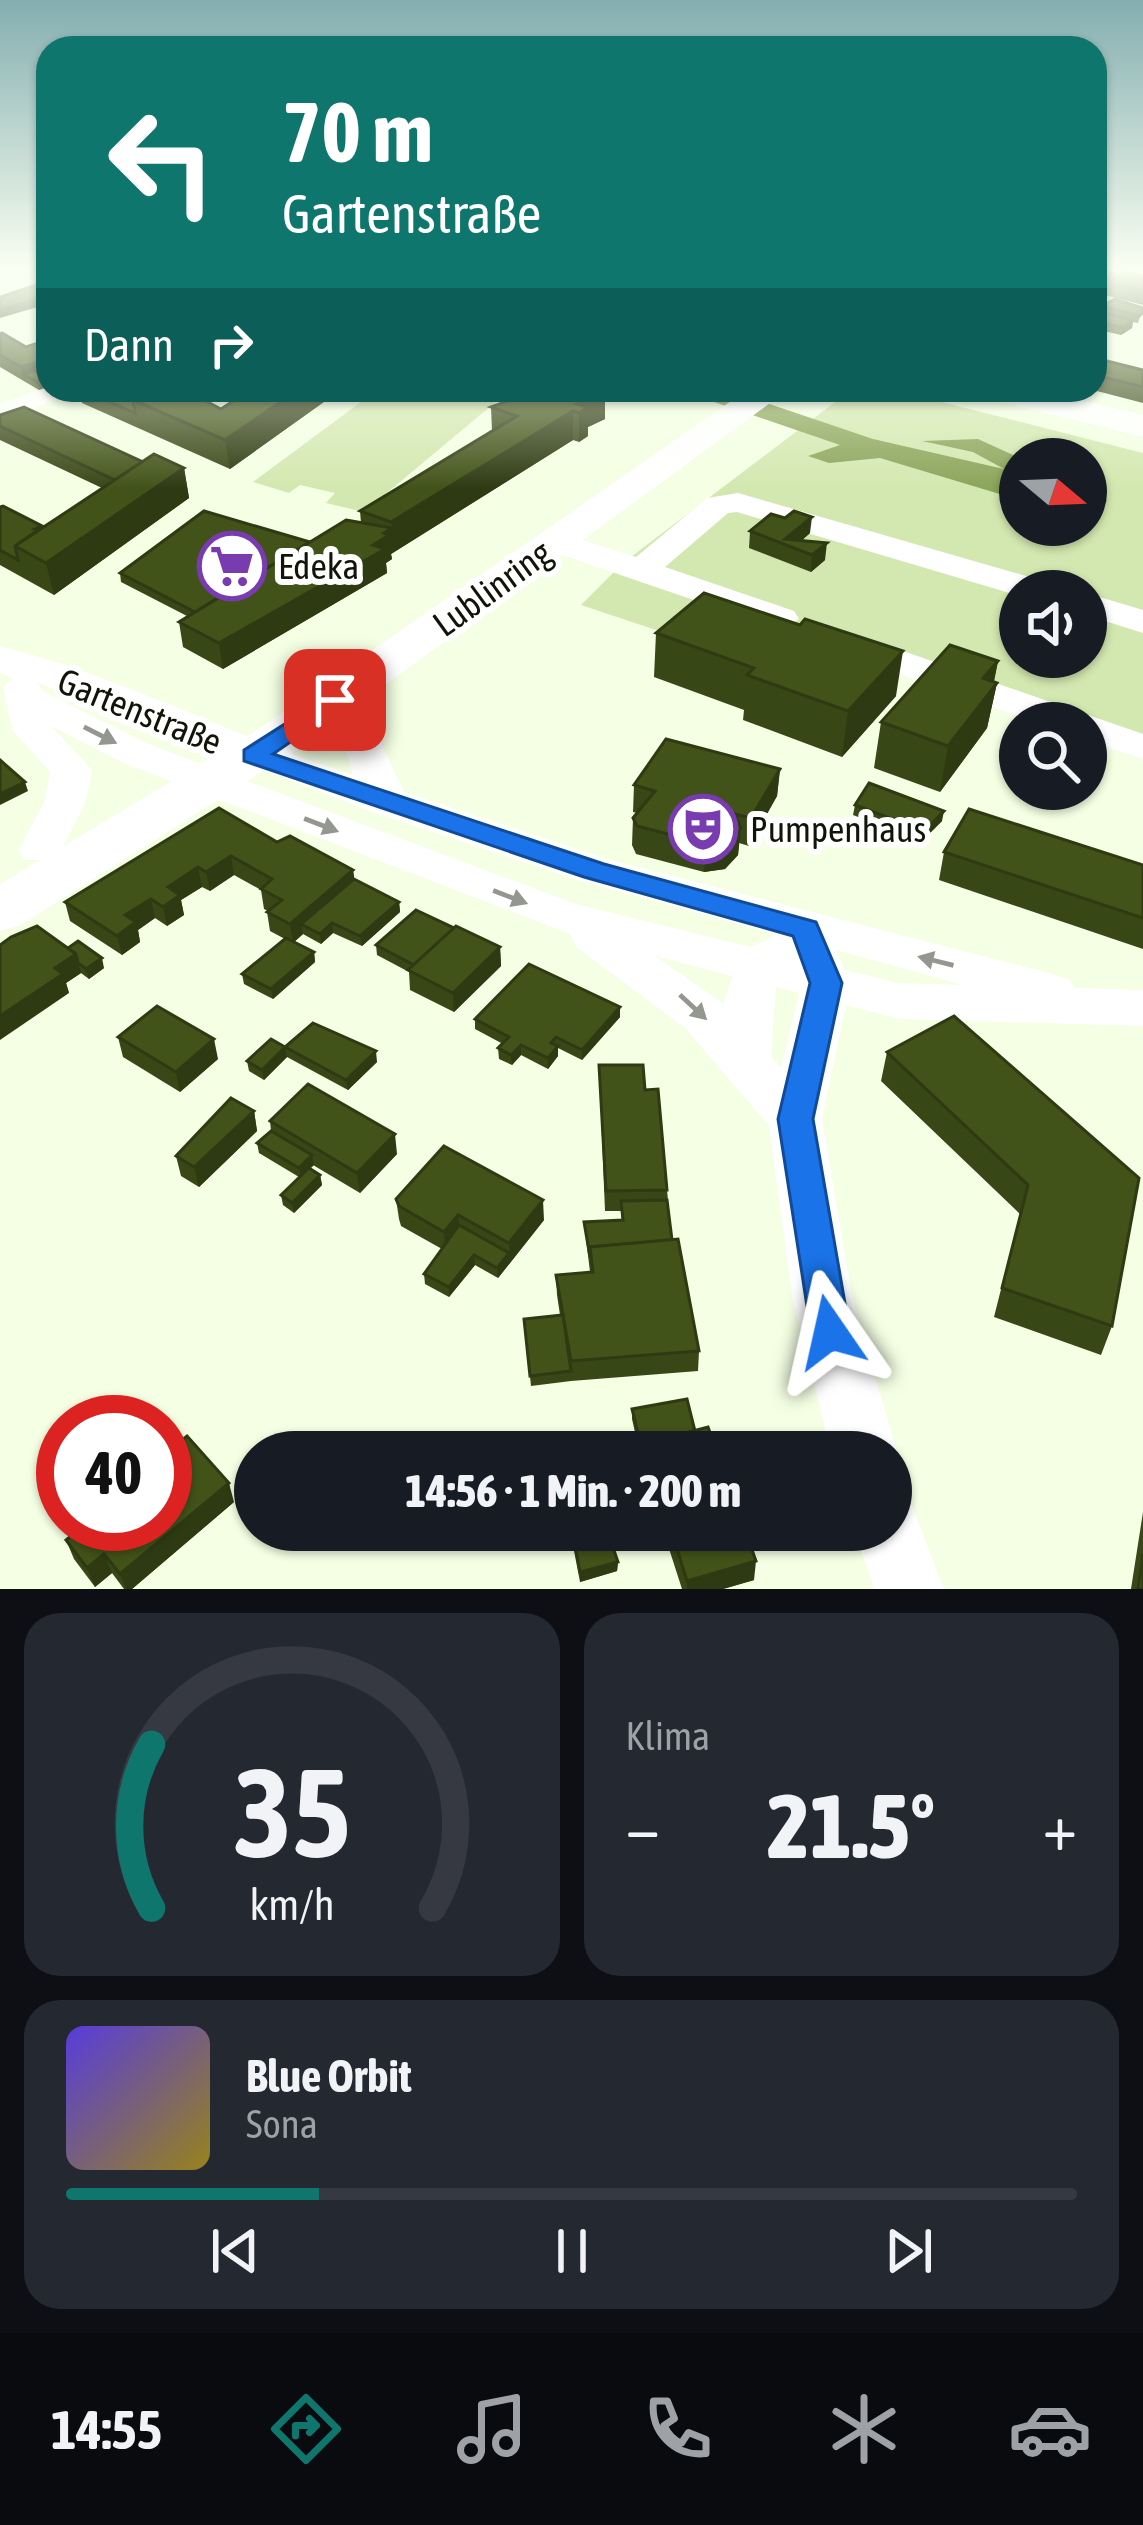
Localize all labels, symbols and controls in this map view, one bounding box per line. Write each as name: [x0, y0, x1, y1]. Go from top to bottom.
icon: left: [84, 84, 240, 240]
text: 70 m: [282, 84, 433, 180]
text: Gartenstraße: [282, 183, 541, 244]
icon: right: [198, 312, 264, 378]
text: Dann: [84, 319, 174, 371]
north arrow: [999, 438, 1107, 546]
map controls: [999, 438, 1107, 810]
supermarket icon: Edeka: [197, 531, 267, 601]
street label: Lublinring: [425, 531, 560, 645]
place label: Edeka: [278, 545, 359, 587]
button: sound: [999, 570, 1107, 678]
pin: [284, 649, 386, 751]
street label: Gartenstraße: [52, 659, 228, 763]
icon: arrive: [302, 667, 368, 733]
button: search: [999, 702, 1107, 810]
one-way arrow: [83, 725, 117, 745]
theatre icon: Pumpenhaus: [668, 794, 738, 864]
place label: Pumpenhaus: [750, 808, 926, 850]
one-way arrow: [304, 816, 340, 835]
one-way arrow: [492, 888, 528, 907]
one-way arrow: [917, 951, 954, 970]
one-way arrow: [679, 993, 708, 1020]
position arrow: [767, 1269, 893, 1395]
speed limit sign: 40: [36, 1395, 192, 1551]
text: 14:56 · 1 Min. · 200 m: [405, 1465, 741, 1517]
text: Klima: [626, 1714, 710, 1758]
text: 35: [233, 1740, 350, 1883]
text: 21.5°: [767, 1774, 935, 1877]
text: −: [626, 1788, 660, 1864]
text: +: [1043, 1788, 1077, 1864]
text: km/h: [249, 1879, 334, 1928]
text: Blue Orbit: [246, 2050, 412, 2102]
text: Sona: [246, 2102, 318, 2146]
icon: previous: [202, 2218, 268, 2284]
icon: pause: [539, 2218, 605, 2284]
icon: next: [876, 2218, 942, 2284]
icon: directions: [264, 2387, 348, 2471]
icon: music: [450, 2387, 534, 2471]
icon: phone: [636, 2387, 720, 2471]
icon: climate: [822, 2387, 906, 2471]
icon: car: [1008, 2387, 1092, 2471]
text: 14:55: [51, 2399, 162, 2460]

